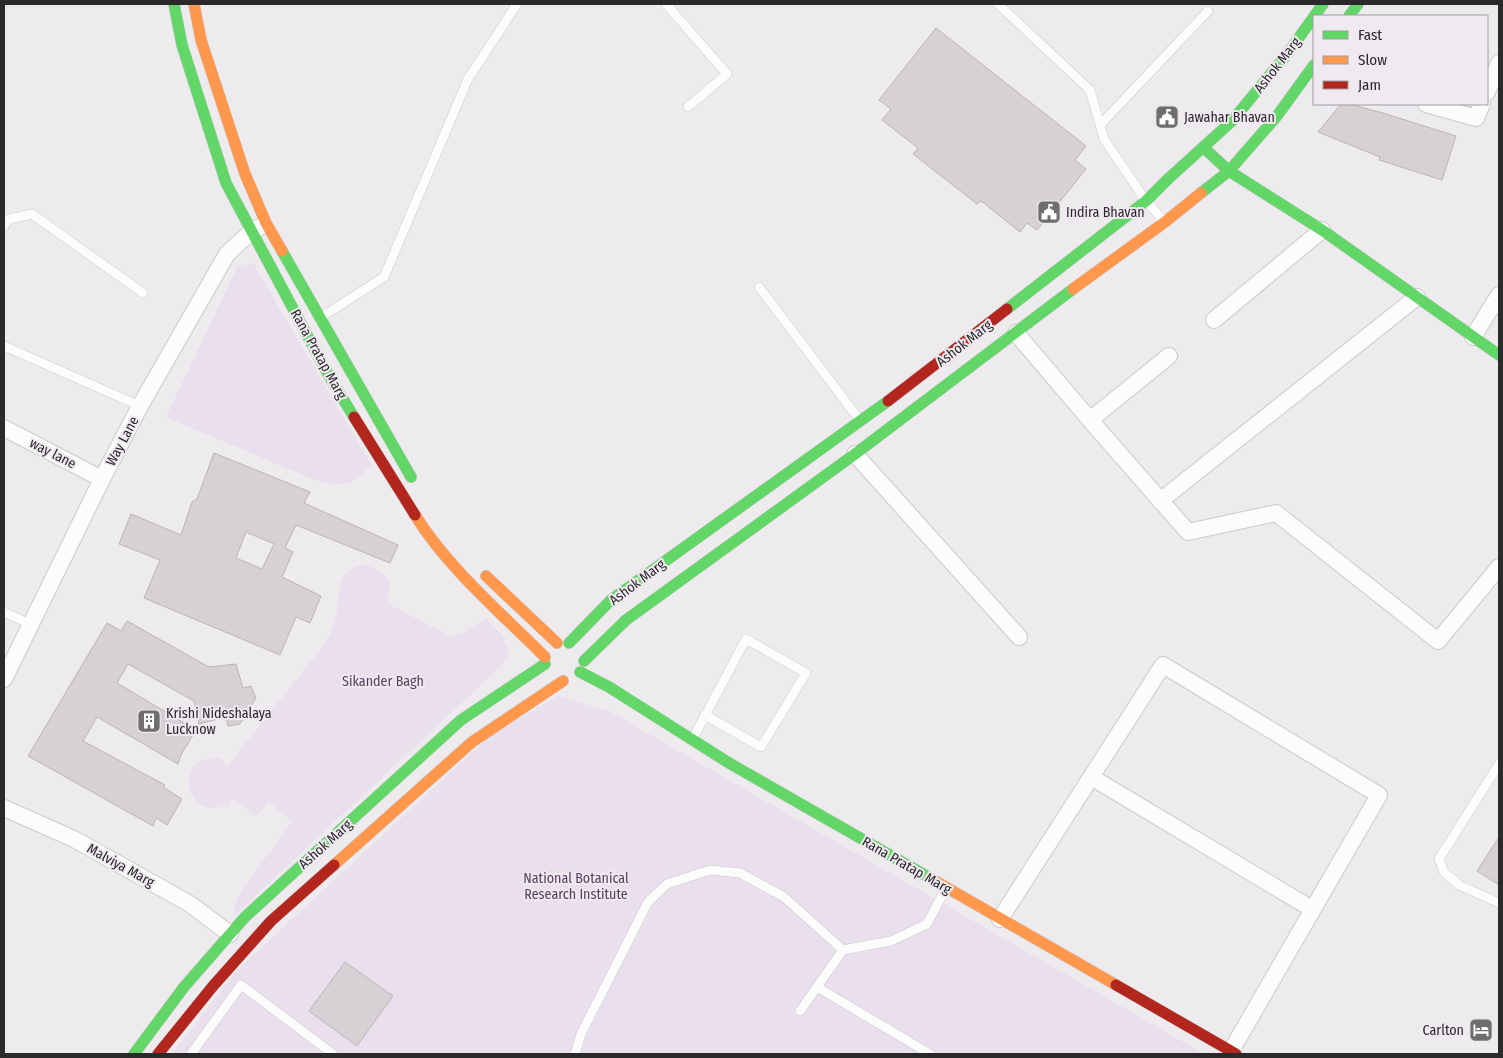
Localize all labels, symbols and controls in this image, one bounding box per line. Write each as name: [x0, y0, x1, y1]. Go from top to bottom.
legend: [1313, 15, 1488, 105]
text: Fast: [1358, 26, 1382, 44]
street label: Ashok Marg: [1250, 34, 1305, 97]
text: Slow: [1358, 51, 1387, 69]
text: Jam: [1358, 76, 1381, 94]
public building icon: Jawahar Bhavan: [1154, 104, 1180, 130]
place label: Jawahar Bhavan: [1184, 109, 1275, 126]
public building icon: Indira Bhavan: [1036, 199, 1062, 225]
place label: Indira Bhavan: [1066, 204, 1145, 221]
street label: Rana Pratap Marg: [287, 306, 351, 403]
street label: Ashok Marg: [933, 316, 996, 370]
street label: Way Lane: [102, 414, 143, 469]
street label: way lane: [27, 435, 79, 472]
street label: Ashok Marg: [606, 556, 669, 609]
park label: Sikander Bagh: [342, 673, 424, 690]
place label: Krishi Nideshalaya Lucknow: [166, 705, 272, 738]
building icon: Krishi Nideshalaya Lucknow: [136, 708, 162, 734]
street label: Ashok Marg: [295, 816, 356, 873]
street label: Rana Pratap Marg: [859, 833, 955, 898]
street label: Malviya Marg: [84, 840, 158, 891]
park label: National Botanical Research Institute: [523, 870, 629, 903]
hotel icon: Carlton: [1468, 1017, 1494, 1043]
place label: Carlton: [1422, 1022, 1464, 1039]

